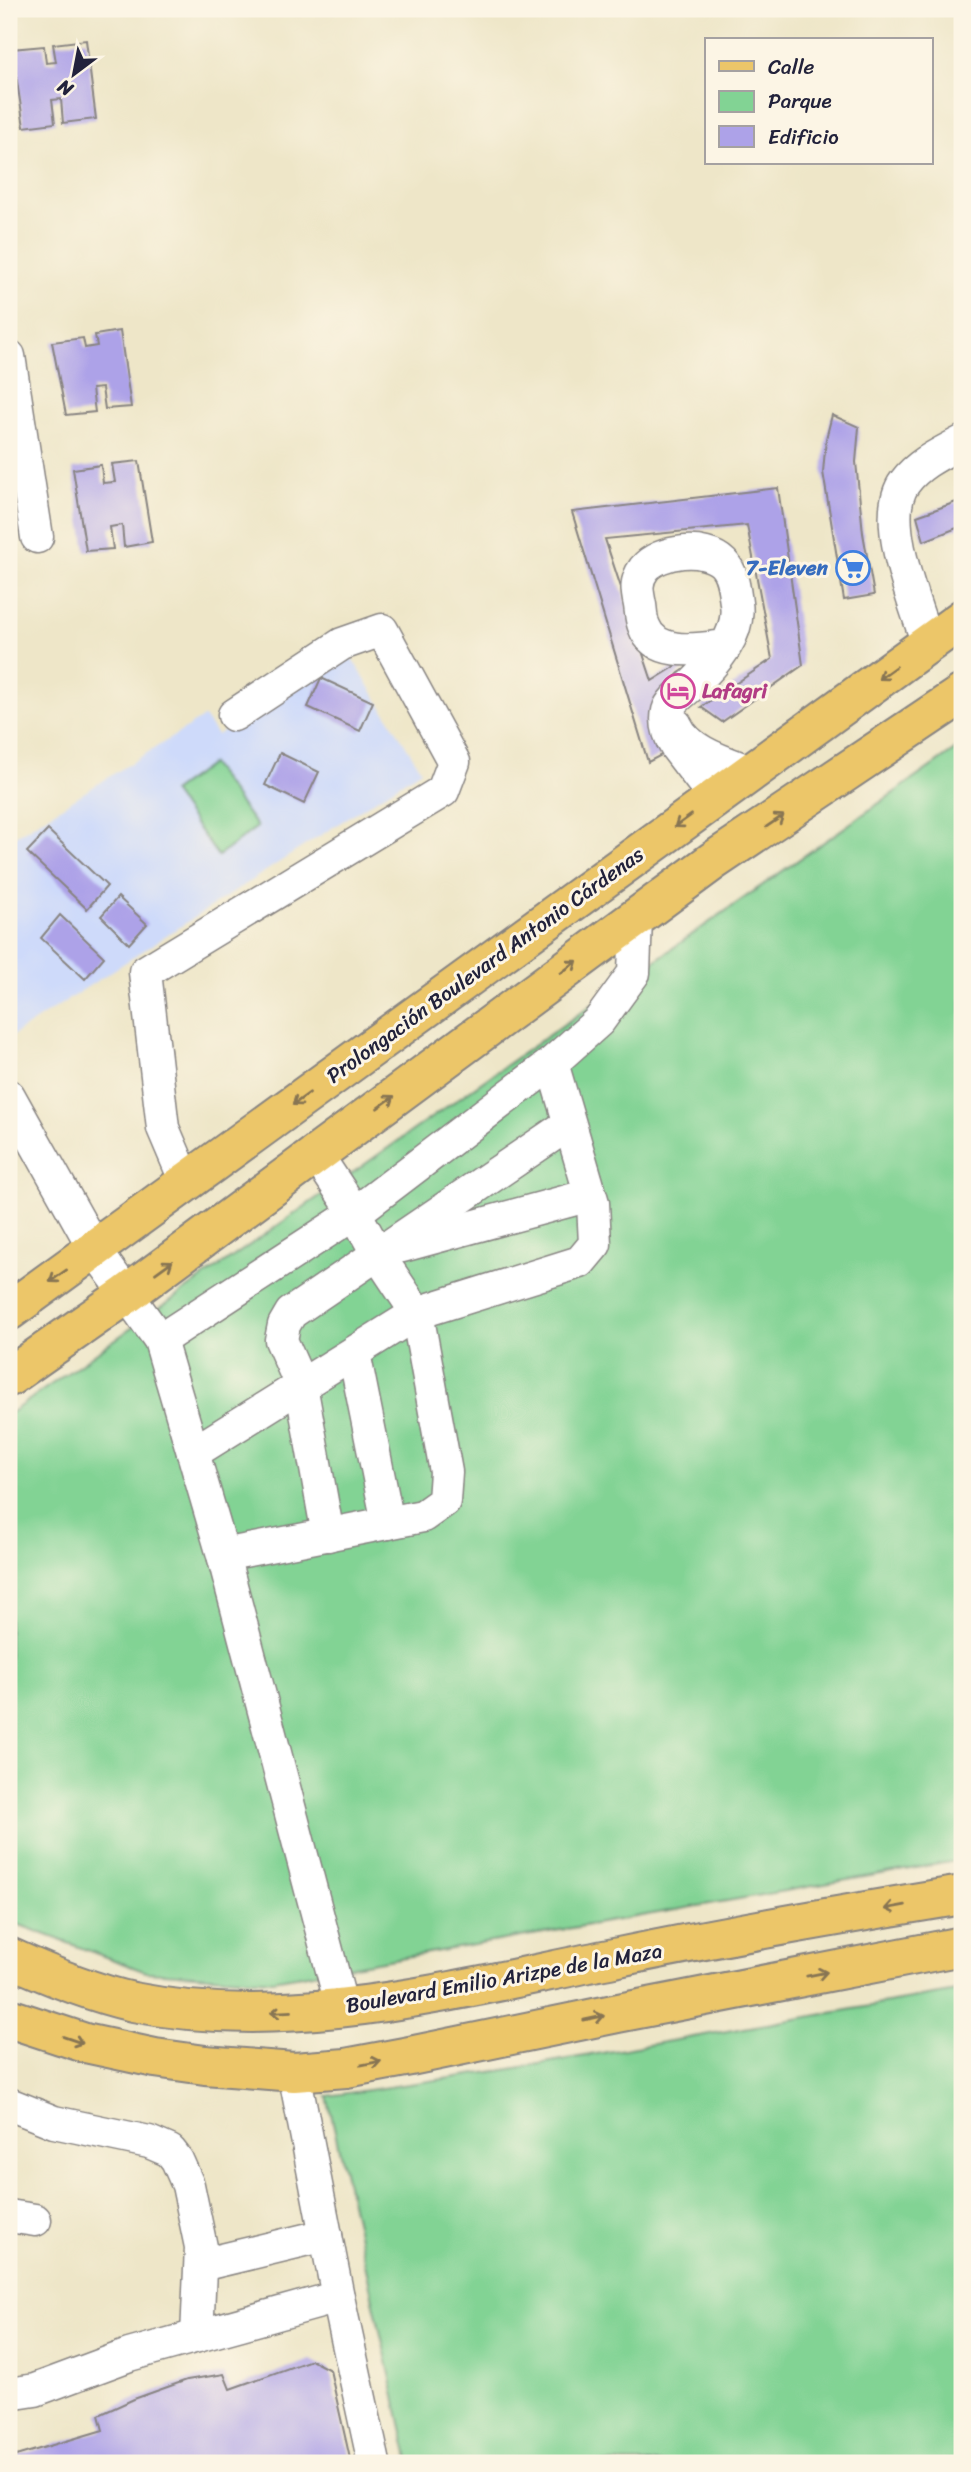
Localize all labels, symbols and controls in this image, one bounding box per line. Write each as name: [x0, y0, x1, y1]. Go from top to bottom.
north arrow: [38, 38, 108, 108]
legend: [705, 38, 932, 164]
text: Calle: [768, 48, 815, 86]
text: N: [50, 70, 80, 106]
text: Parque: [768, 82, 832, 120]
text: Edificio: [768, 118, 839, 156]
place label: 7-Eleven: [746, 549, 829, 587]
supermarket icon: 7-Eleven: [834, 549, 872, 587]
one-way arrow: [878, 666, 897, 680]
hotel icon: Lafagri: [659, 672, 697, 710]
place label: Lafagri: [702, 672, 768, 710]
one-way arrow: [674, 814, 693, 828]
one-way arrow: [764, 814, 784, 828]
street label: Prolongación Boulevard Antonio Cárdenas: [318, 836, 652, 1094]
one-way arrow: [559, 960, 578, 974]
one-way arrow: [292, 1092, 311, 1106]
one-way arrow: [377, 1095, 396, 1110]
one-way arrow: [154, 1259, 173, 1274]
one-way arrow: [49, 1269, 68, 1283]
one-way arrow: [884, 1901, 907, 1914]
street label: Boulevard Emilio Arizpe de la Maza: [343, 1931, 666, 2025]
one-way arrow: [805, 1967, 828, 1980]
one-way arrow: [269, 2006, 292, 2019]
one-way arrow: [582, 2010, 605, 2024]
one-way arrow: [62, 2034, 84, 2047]
one-way arrow: [359, 2056, 382, 2069]

